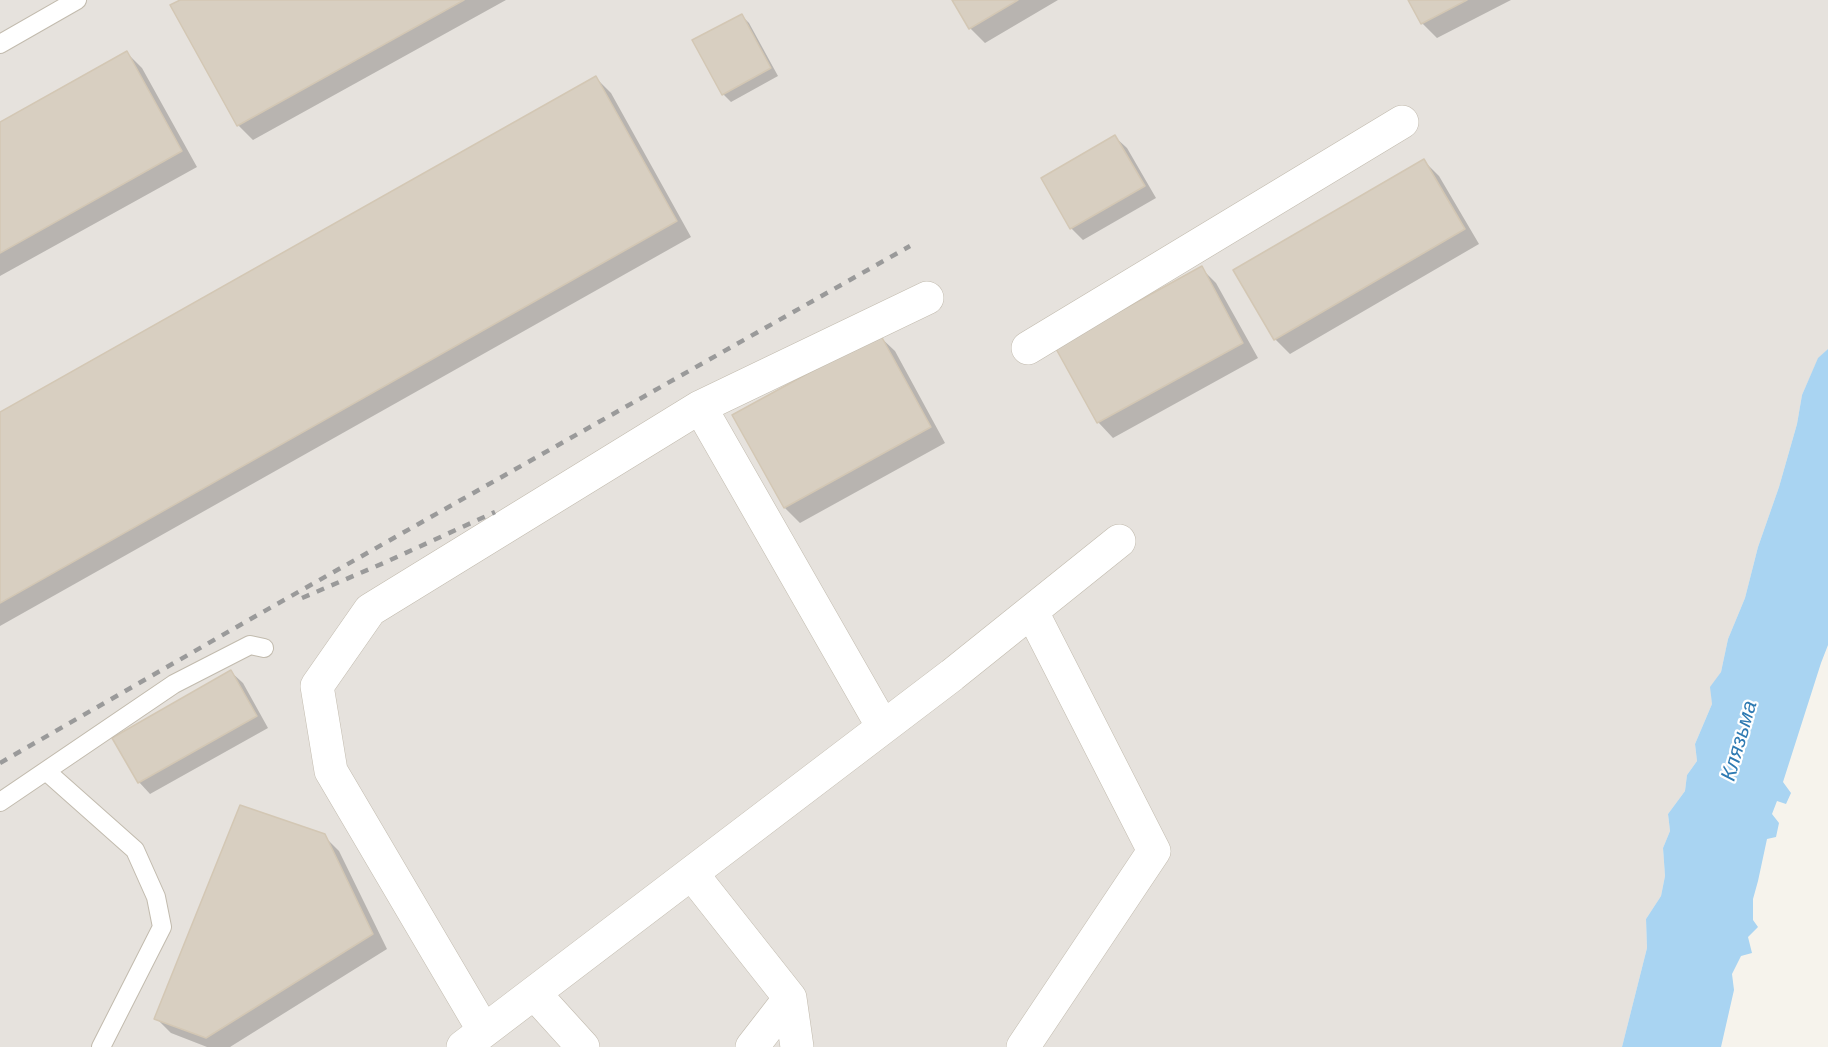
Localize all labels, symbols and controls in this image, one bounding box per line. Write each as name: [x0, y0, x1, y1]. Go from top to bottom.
water label: Клязьма: [1717, 698, 1763, 784]

